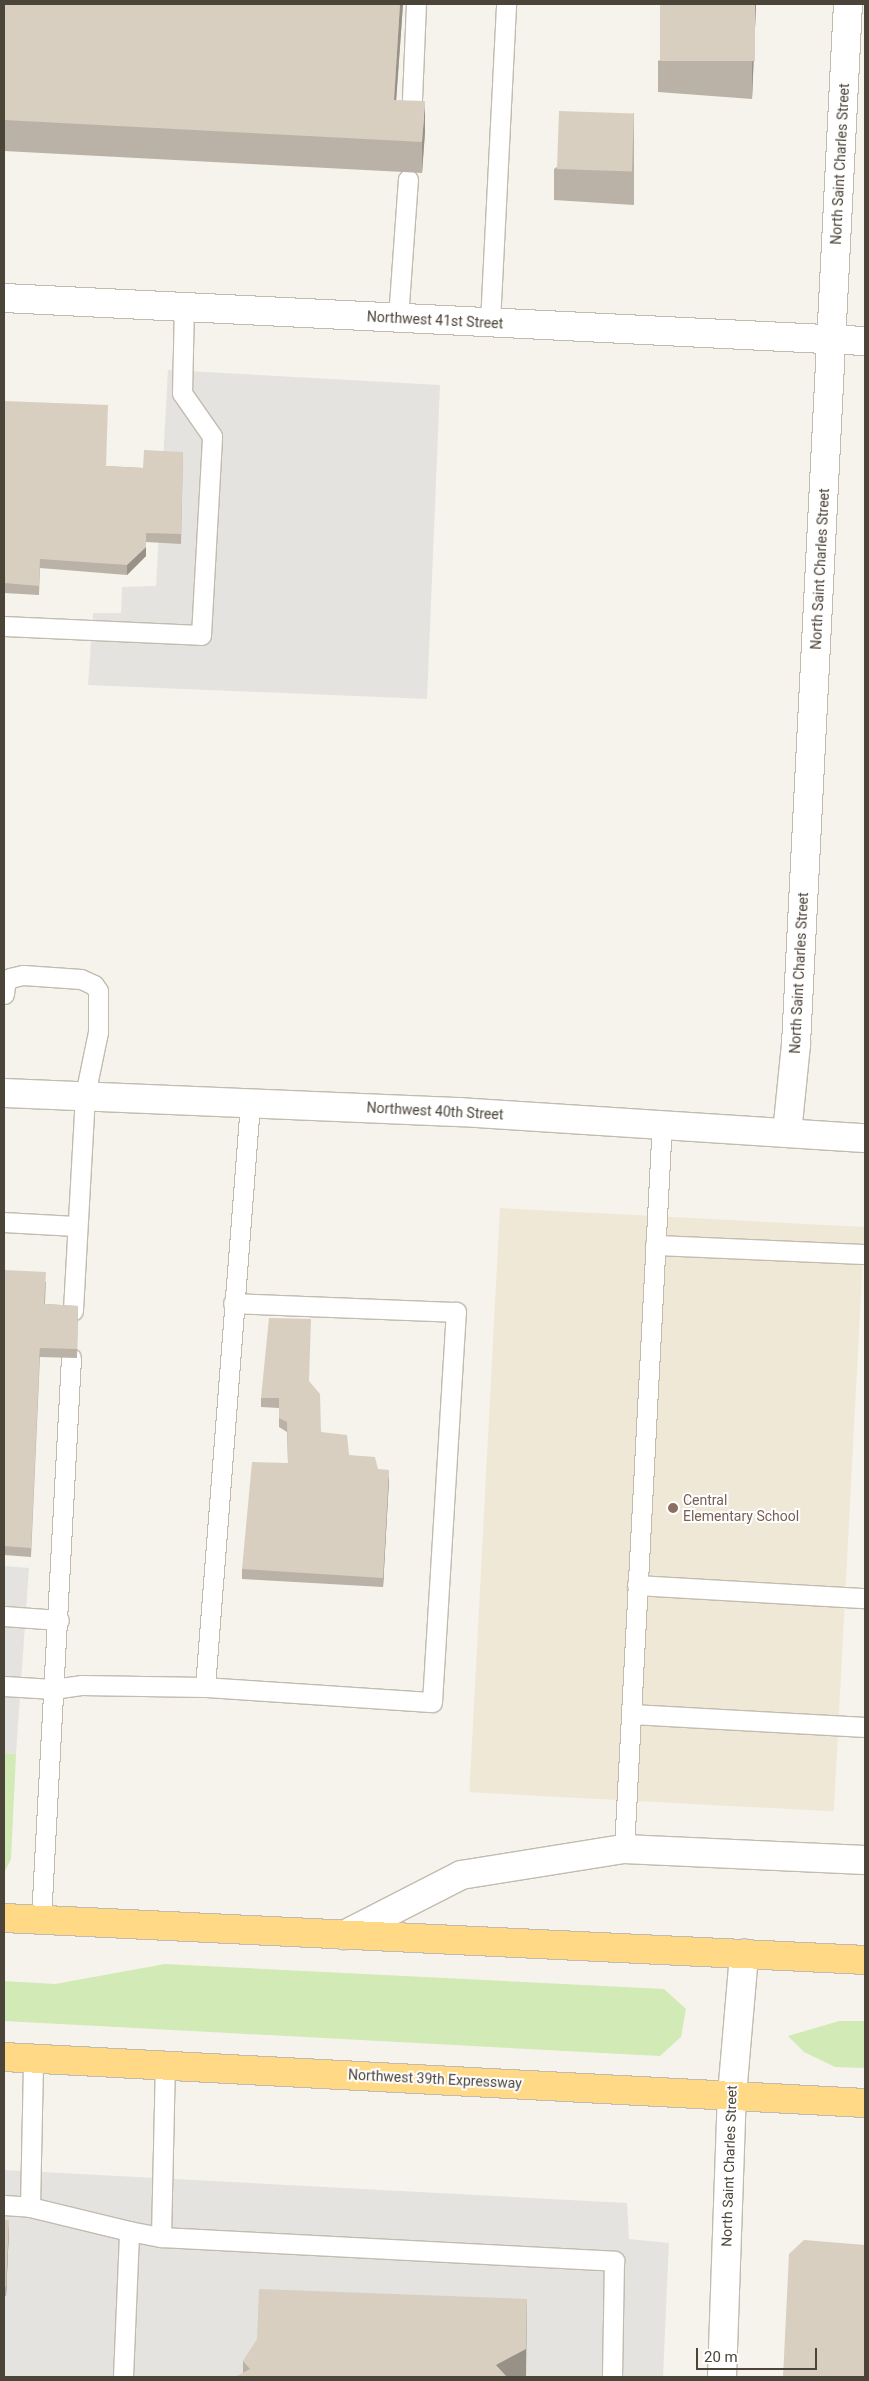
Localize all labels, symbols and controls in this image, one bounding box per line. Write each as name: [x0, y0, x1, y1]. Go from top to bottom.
street label: North Saint Charles Street: [827, 83, 853, 245]
street label: Northwest 41st Street: [366, 308, 504, 332]
street label: North Saint Charles Street: [807, 488, 833, 650]
street label: North Saint Charles Street: [786, 892, 812, 1054]
street label: Northwest 40th Street: [366, 1099, 504, 1123]
place label: Central Elementary School: [683, 1492, 799, 1524]
marker: Central Elementary School: [667, 1502, 679, 1514]
street label: Northwest 39th Expressway: [348, 2066, 522, 2092]
street label: North Saint Charles Street: [718, 2085, 740, 2247]
scale bar: [699, 2338, 820, 2370]
text: 20 m: [704, 2348, 738, 2366]

